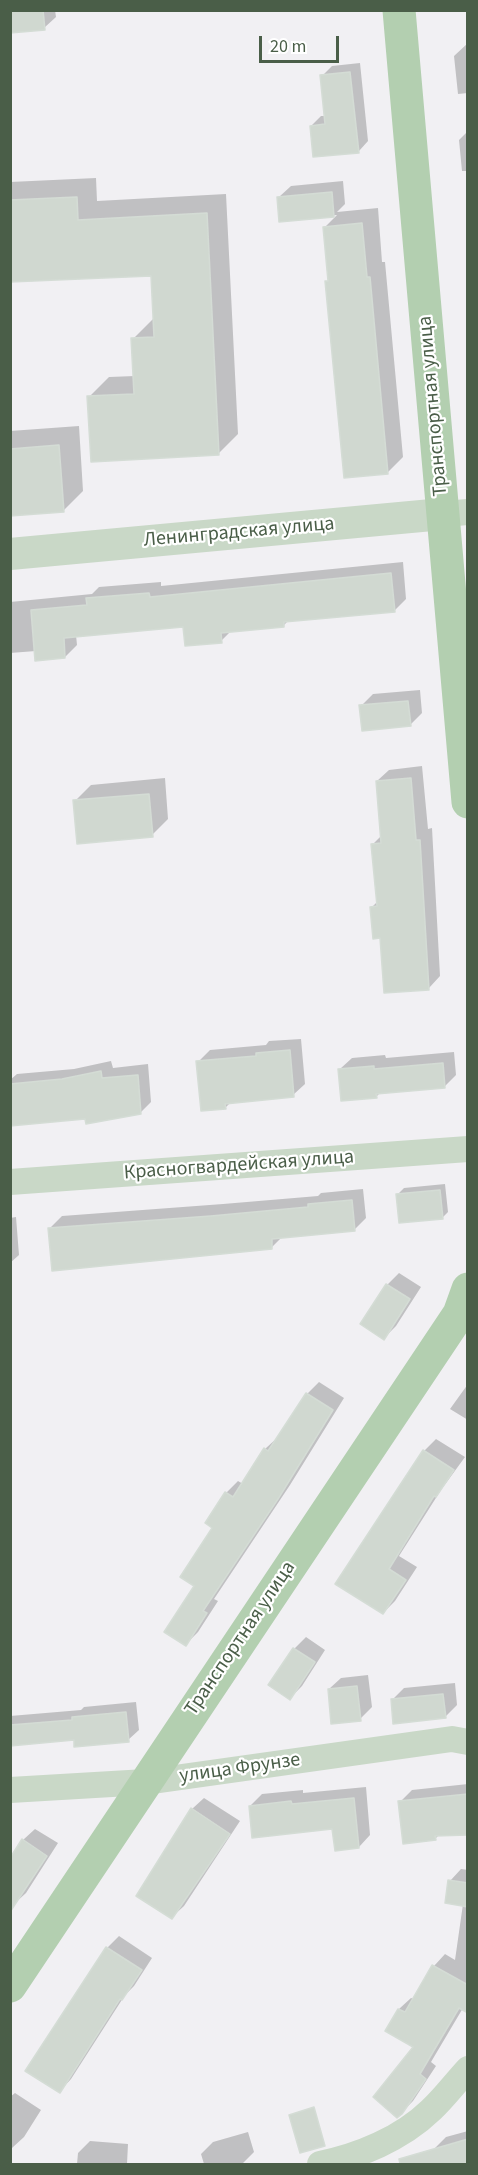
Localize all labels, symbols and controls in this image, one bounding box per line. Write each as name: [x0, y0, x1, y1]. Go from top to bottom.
scale bar: [262, 24, 342, 62]
text: 20 m: [270, 34, 306, 59]
street label: Транспортная улица: [414, 315, 454, 497]
street label: Ленинградская улица: [142, 513, 336, 553]
street label: Красногвардейская улица: [123, 1146, 355, 1186]
street label: Транспортная улица: [180, 1557, 302, 1721]
street label: улица Фрунзе: [178, 1749, 302, 1789]

